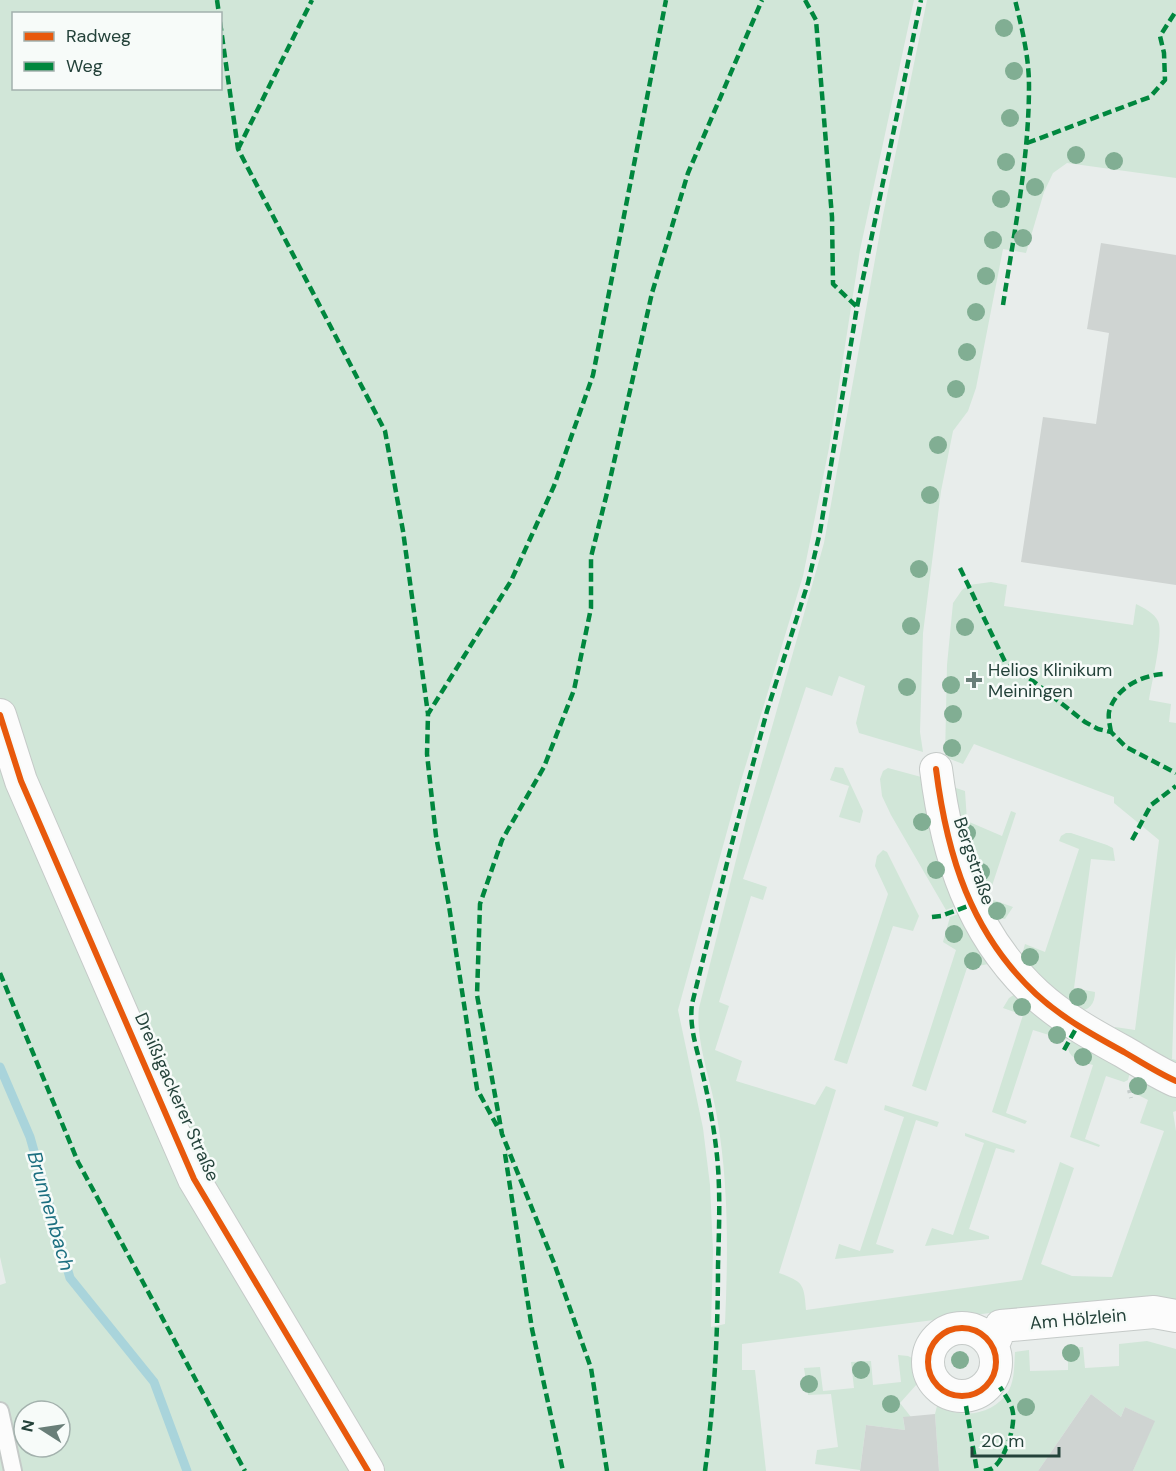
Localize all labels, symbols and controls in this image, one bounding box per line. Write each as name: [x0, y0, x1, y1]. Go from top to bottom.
legend: [12, 12, 222, 90]
text: Radweg: [66, 24, 131, 48]
text: Weg: [66, 54, 103, 78]
place label: Helios Klinikum Meiningen: [988, 658, 1112, 703]
marker: Helios Klinikum Meiningen: [965, 671, 983, 689]
street label: Bergstraße: [948, 814, 1000, 908]
street label: Dreißigackerer Straße: [129, 1009, 225, 1185]
water label: Brunnenbach: [22, 1148, 80, 1274]
street label: Am Hölzlein: [1029, 1303, 1127, 1335]
north arrow: [12, 1399, 72, 1459]
text: N: [16, 1418, 39, 1434]
scale bar: [972, 1420, 1059, 1458]
text: 20 m: [981, 1429, 1024, 1453]

